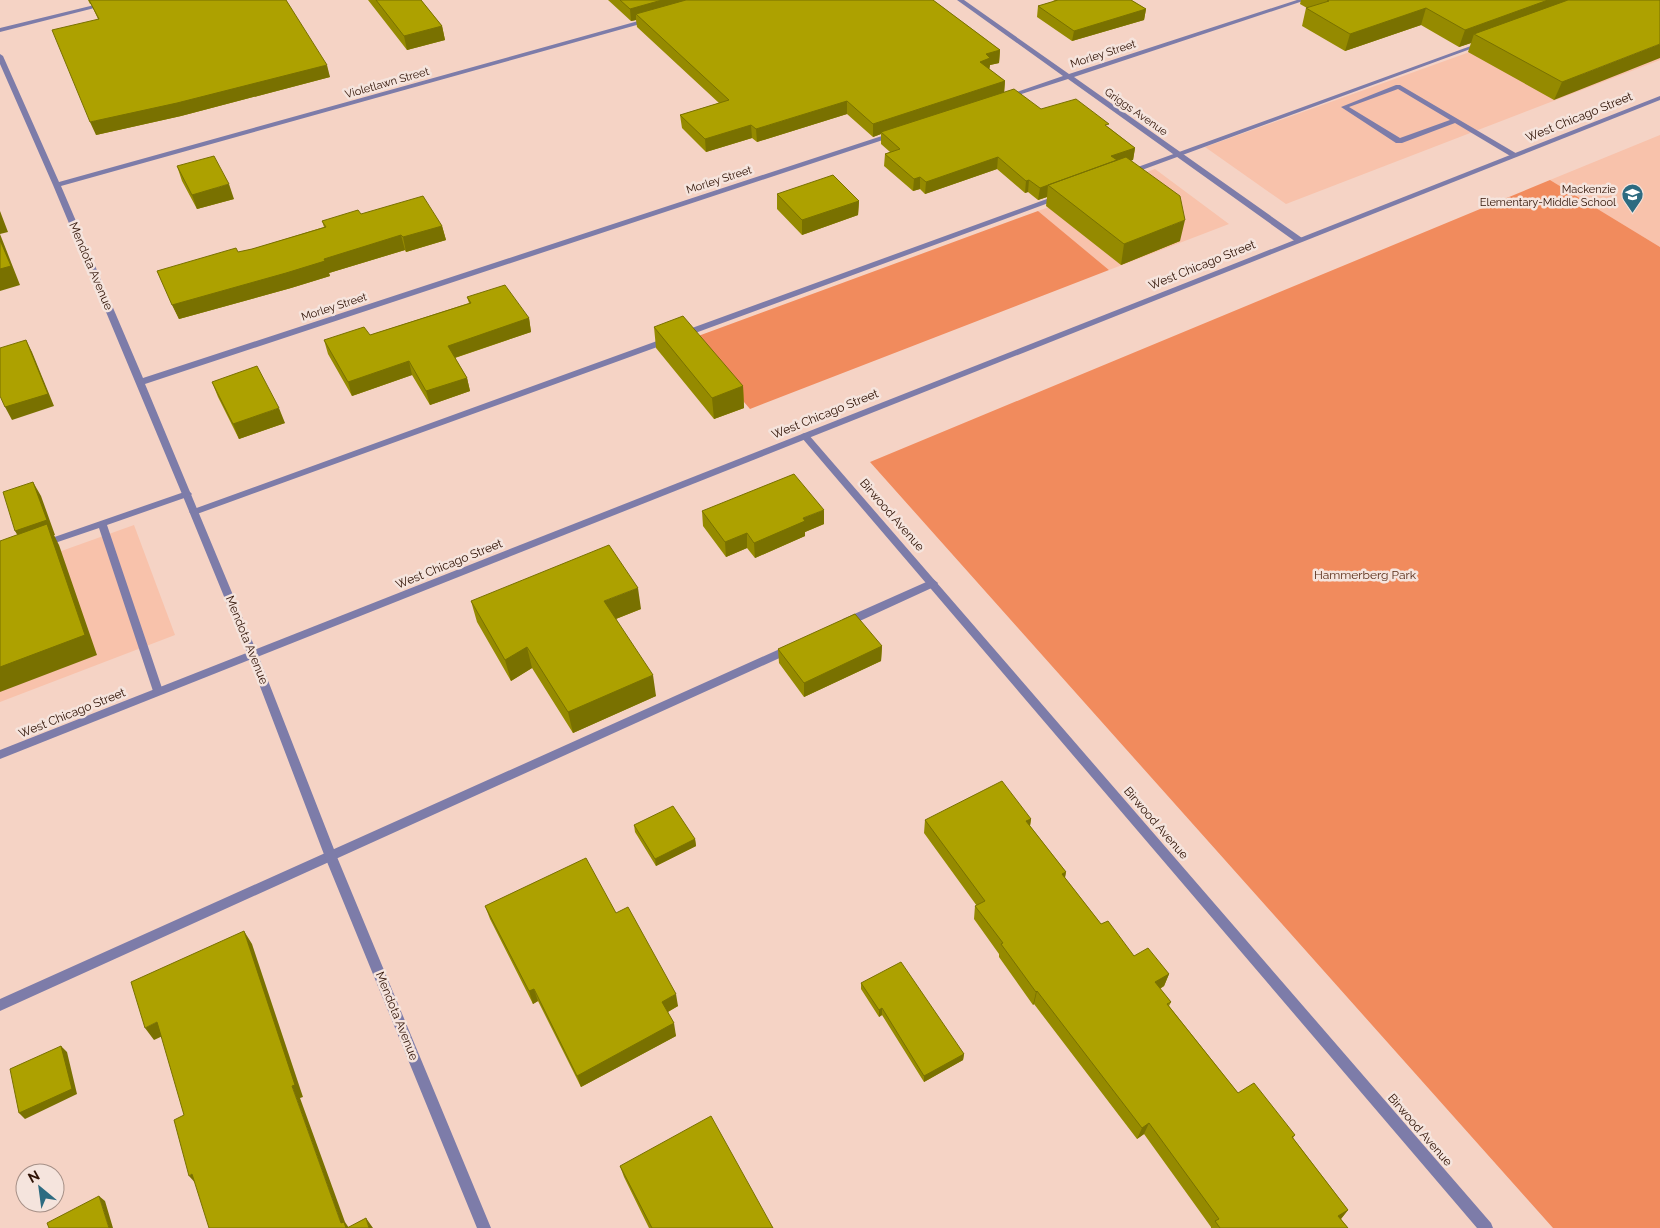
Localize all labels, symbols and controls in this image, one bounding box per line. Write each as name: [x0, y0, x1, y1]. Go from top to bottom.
street label: Morley Street: [1069, 37, 1138, 71]
street label: Violetlawn Street: [343, 65, 431, 101]
street label: Griggs Avenue: [1102, 85, 1171, 139]
street label: West Chicago Street: [1524, 89, 1634, 145]
street label: Morley Street: [685, 163, 754, 197]
place label: Mackenzie Elementary-Middle School: [1480, 183, 1617, 209]
school or university icon: Mackenzie Elementary-Middle School: [1620, 183, 1644, 214]
street label: Mendota Avenue: [66, 220, 116, 312]
street label: West Chicago Street: [1147, 237, 1257, 293]
street label: Morley Street: [300, 290, 369, 324]
street label: West Chicago Street: [770, 386, 880, 442]
street label: Birwood Avenue: [857, 476, 927, 554]
street label: West Chicago Street: [394, 536, 504, 592]
park label: Hammerberg Park: [1314, 568, 1417, 582]
street label: Mendota Avenue: [223, 594, 271, 686]
street label: West Chicago Street: [17, 685, 127, 741]
street label: Birwood Avenue: [1121, 784, 1191, 862]
street label: Mendota Avenue: [373, 970, 421, 1062]
street label: Birwood Avenue: [1385, 1091, 1455, 1169]
north arrow: [15, 1163, 65, 1213]
text: N: [25, 1167, 42, 1186]

